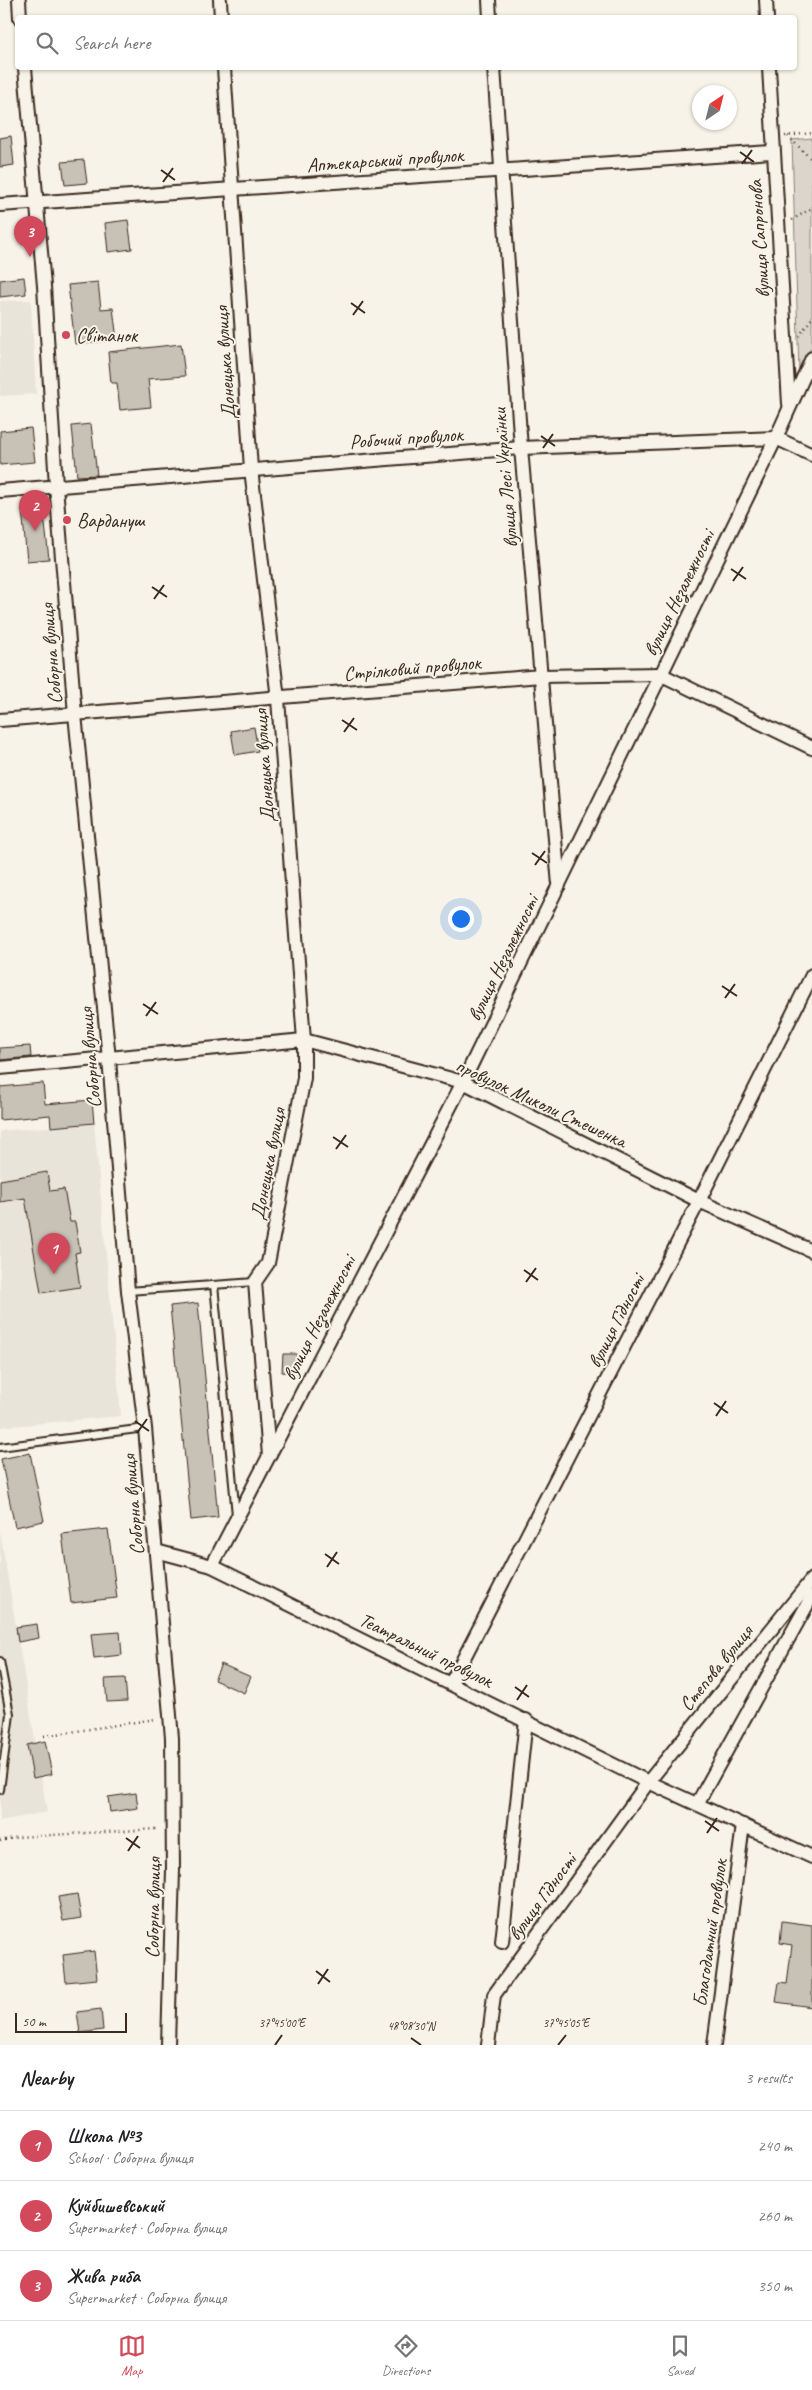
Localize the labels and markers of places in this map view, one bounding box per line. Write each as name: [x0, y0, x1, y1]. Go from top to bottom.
pin: 3: [14, 216, 46, 257]
place label: Світанок: [76, 323, 139, 348]
marker: Світанок: [60, 329, 72, 341]
pin: 2: [19, 490, 51, 531]
place label: Вардануш: [77, 508, 146, 533]
marker: Вардануш: [61, 514, 73, 526]
pin: 1: [38, 1233, 70, 1274]

